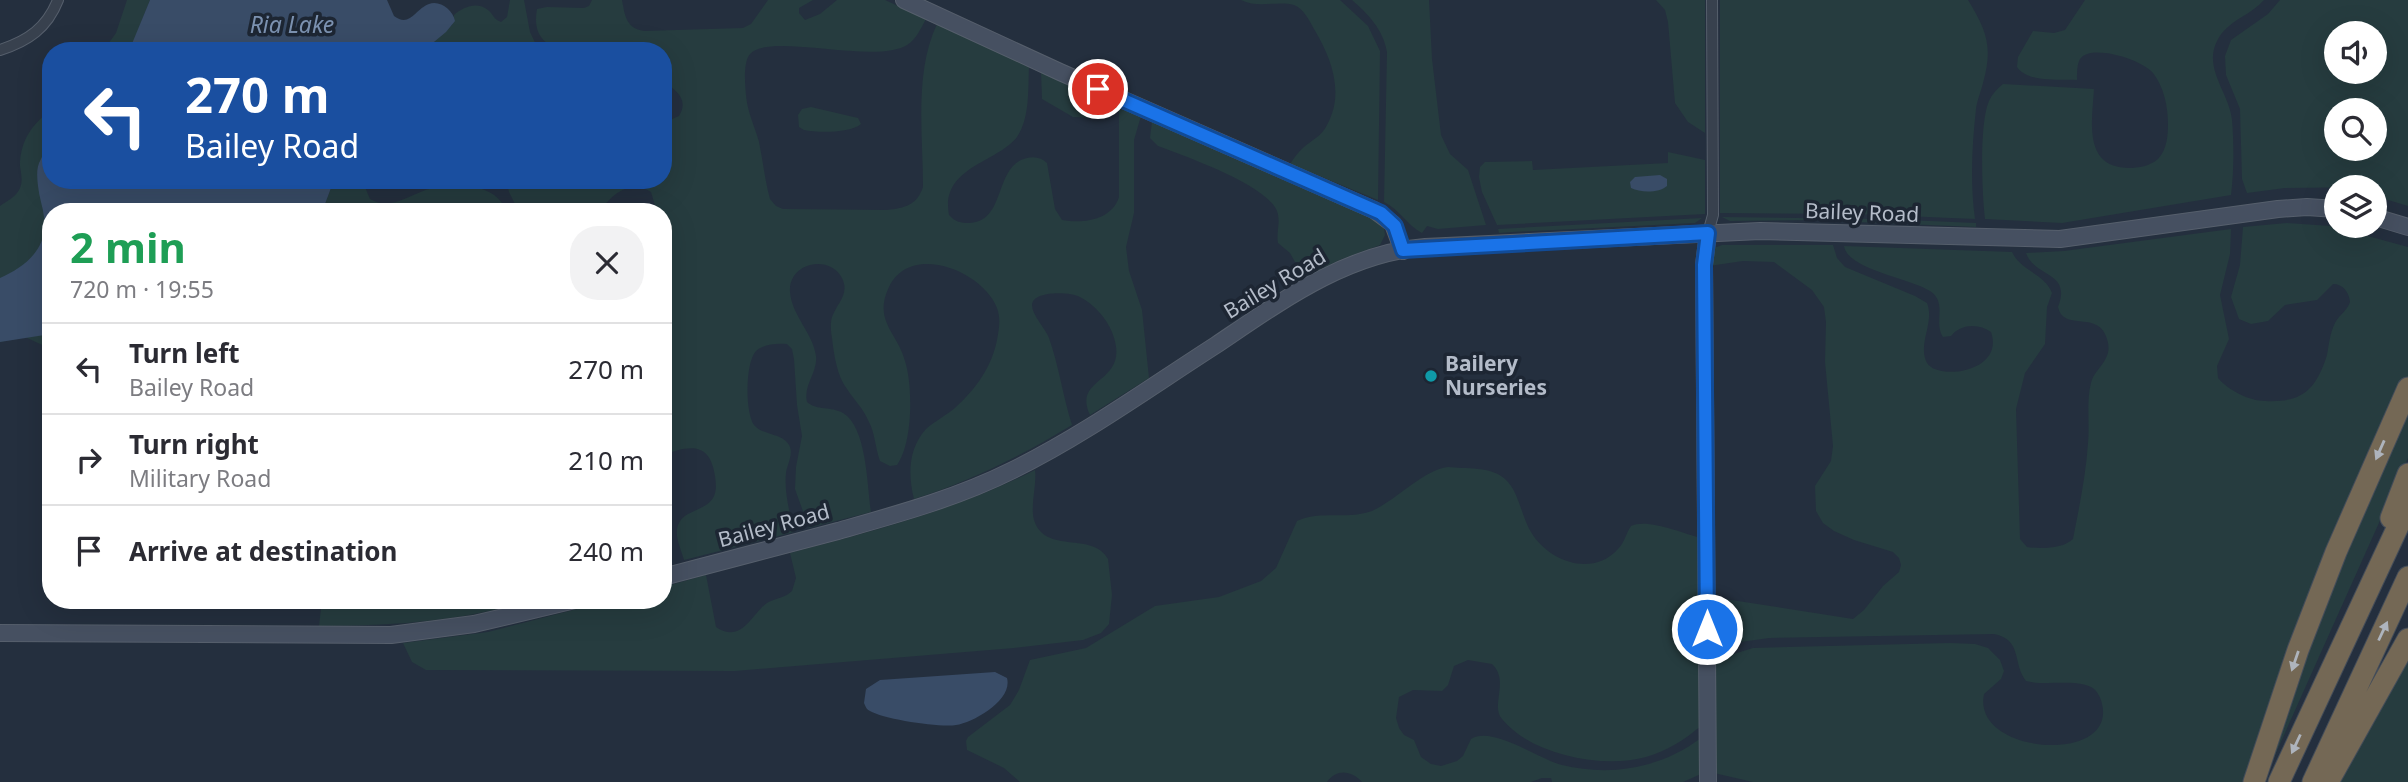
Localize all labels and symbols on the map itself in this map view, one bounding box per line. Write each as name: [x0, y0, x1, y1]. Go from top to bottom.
water label: Ria Lake: [250, 8, 334, 40]
pin: [1068, 59, 1128, 119]
street label: Bailey Road: [1804, 196, 1920, 228]
street label: Bailey Road: [1218, 242, 1331, 325]
place label: Bailery Nurseries: [1445, 349, 1547, 401]
marker: Bailery Nurseries: [1423, 368, 1439, 384]
one-way arrow: [2374, 440, 2386, 460]
street label: Bailey Road: [715, 497, 833, 553]
position arrow: [1670, 592, 1744, 666]
one-way arrow: [2377, 621, 2389, 641]
one-way arrow: [2289, 651, 2299, 672]
one-way arrow: [2290, 734, 2302, 754]

